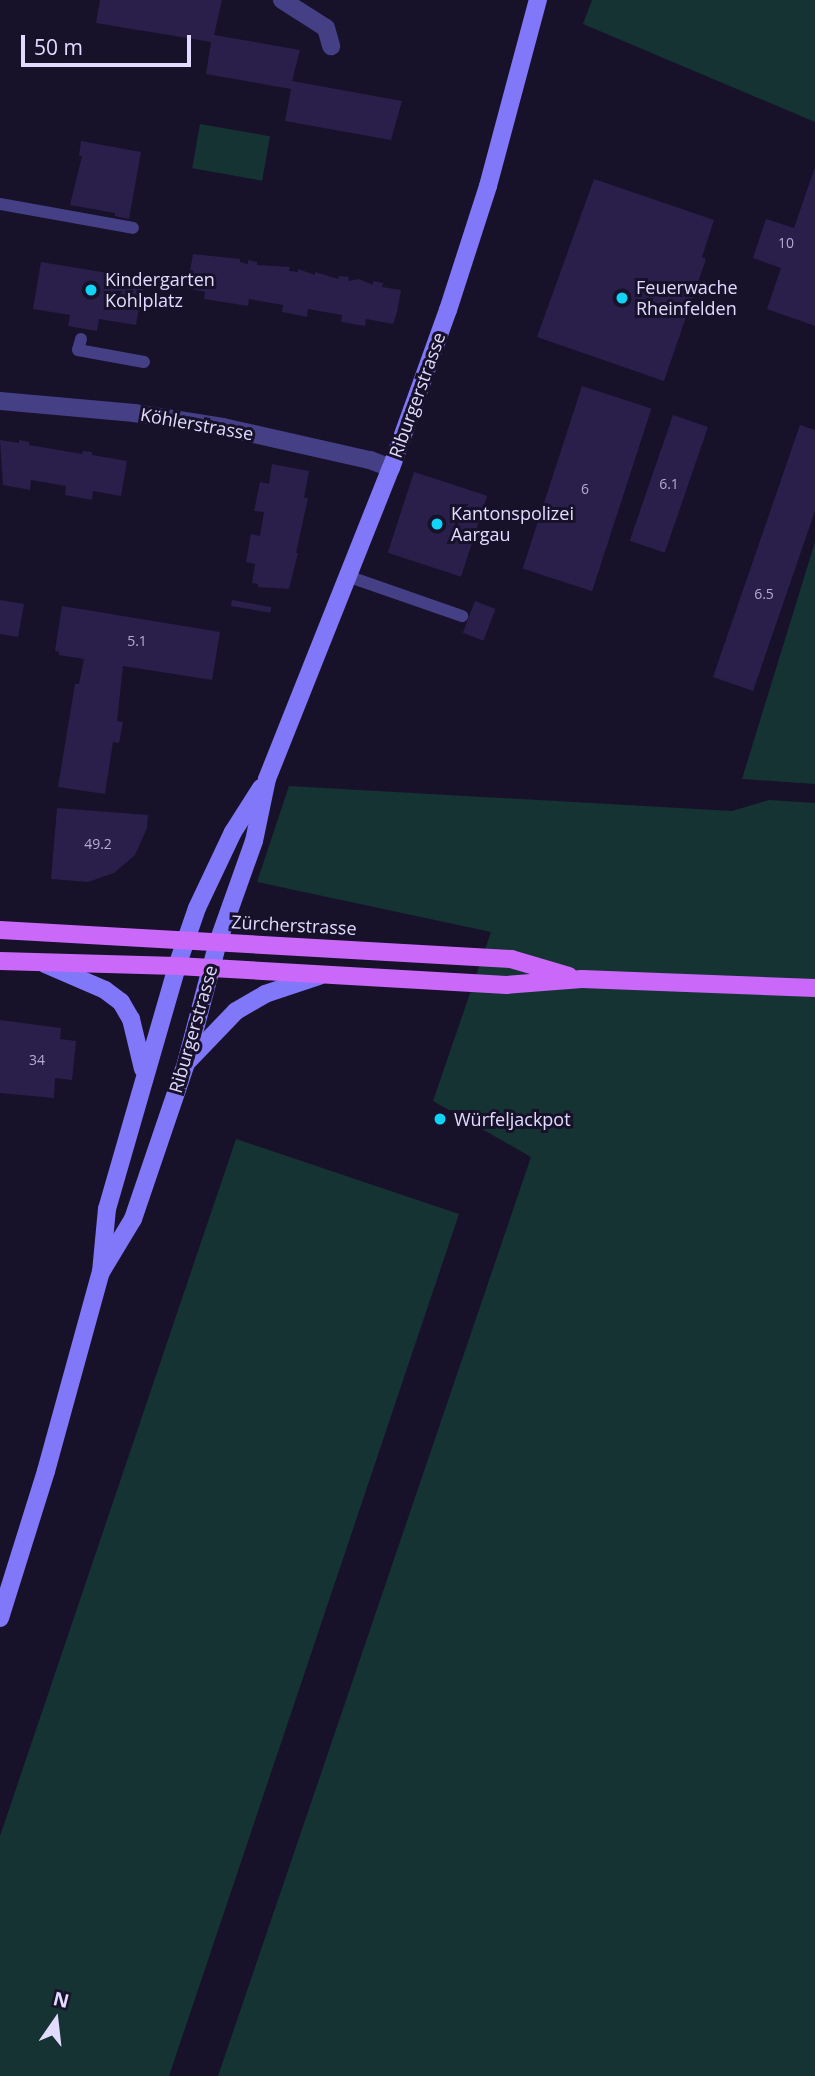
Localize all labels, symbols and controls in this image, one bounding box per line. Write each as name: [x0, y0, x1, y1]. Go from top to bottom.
scale bar: [24, 21, 194, 65]
text: 50 m: [34, 33, 83, 61]
house number: 10: [778, 235, 794, 251]
place label: Kindergarten Kohlplatz: [105, 269, 215, 312]
place label: Feuerwache Rheinfelden: [636, 277, 738, 320]
marker: Kindergarten Kohlplatz: [83, 282, 99, 298]
marker: Feuerwache Rheinfelden: [614, 290, 630, 306]
street label: Riburgerstrasse: [384, 329, 450, 461]
street label: Köhlerstrasse: [139, 403, 255, 445]
house number: 6.1: [659, 476, 679, 492]
house number: 6: [581, 481, 589, 497]
place label: Kantonspolizei Aargau: [451, 503, 574, 546]
marker: Kantonspolizei Aargau: [429, 516, 445, 532]
house number: 6.5: [754, 586, 774, 602]
house number: 5.1: [127, 633, 147, 649]
house number: 49.2: [84, 836, 112, 852]
street label: Zürcherstrasse: [231, 911, 357, 939]
street label: Riburgerstrasse: [164, 963, 222, 1095]
house number: 34: [29, 1052, 45, 1068]
place label: Würfeljackpot: [454, 1108, 571, 1130]
marker: Würfeljackpot: [432, 1111, 448, 1127]
north arrow: [21, 1985, 91, 2055]
text: N: [50, 1985, 72, 2014]

